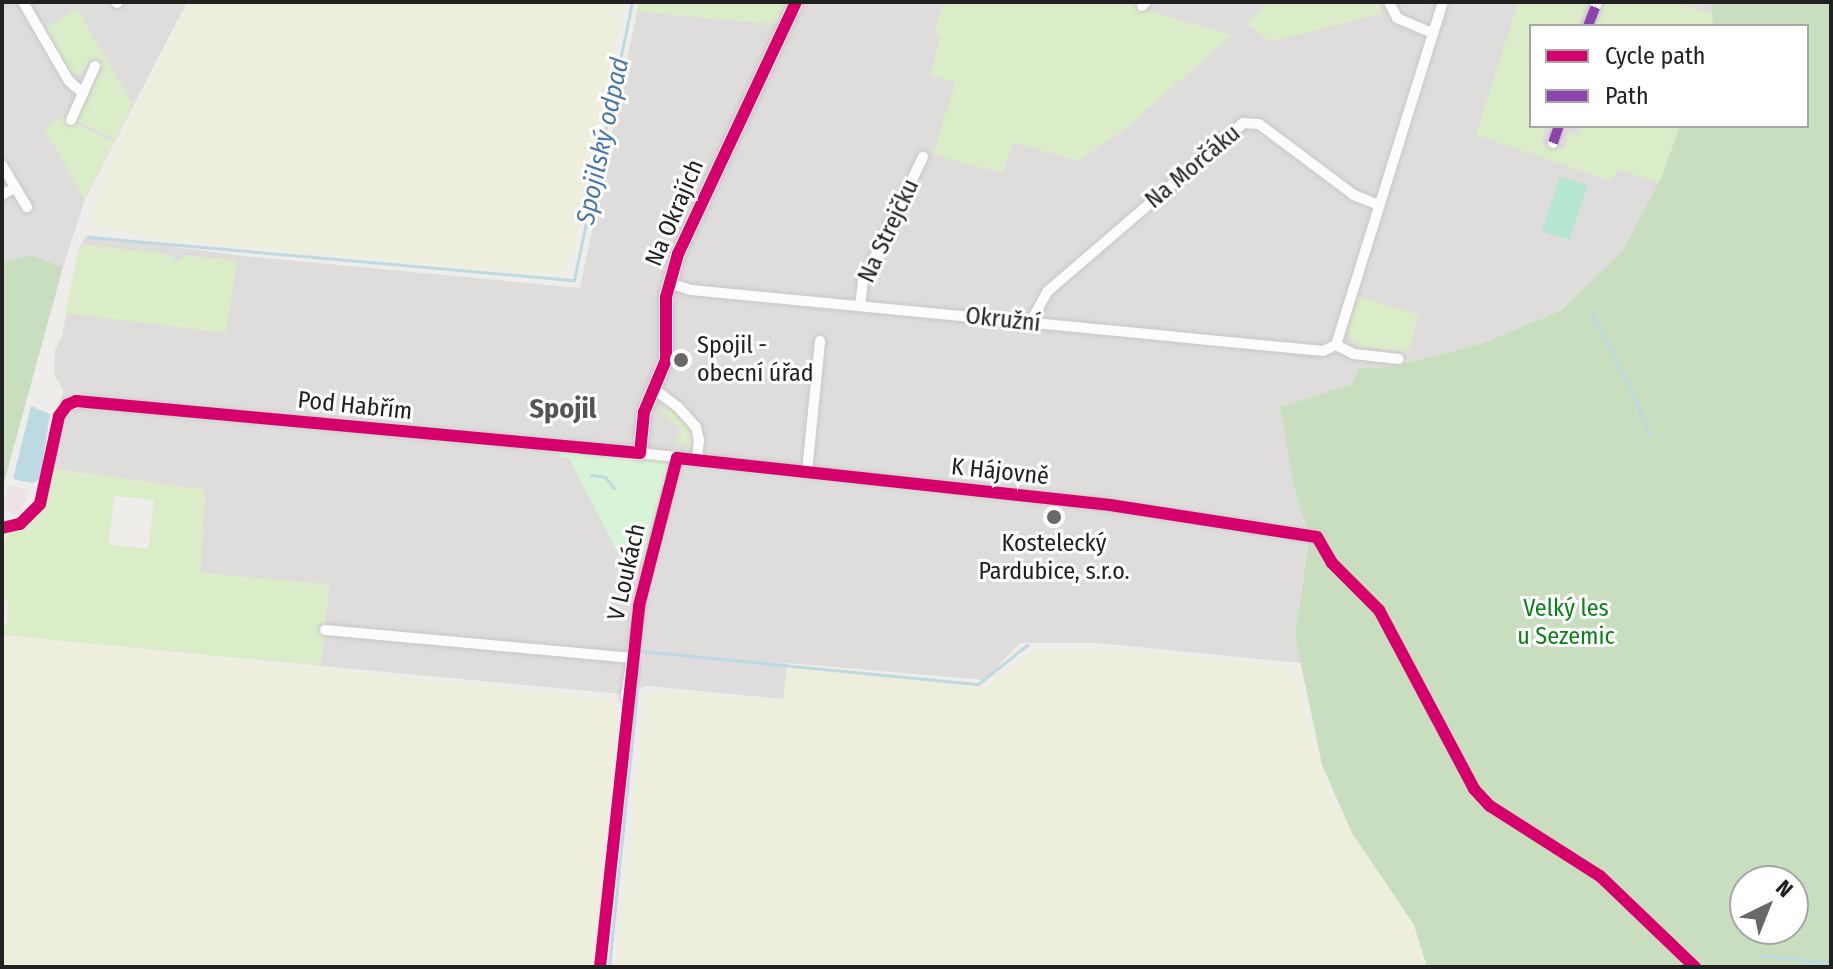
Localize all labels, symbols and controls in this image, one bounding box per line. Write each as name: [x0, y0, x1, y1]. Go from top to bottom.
legend: [1529, 24, 1809, 128]
text: Cycle path: [1605, 42, 1705, 70]
water label: Spojilský odpad: [570, 55, 636, 227]
text: Path: [1605, 82, 1649, 110]
street label: Na Morčáku: [1140, 119, 1246, 215]
street label: Na Okrajích: [640, 155, 710, 271]
street label: Na Strejčku: [852, 175, 926, 287]
street label: Okružní: [964, 302, 1042, 338]
place label: Spojil - obecní úřad: [697, 332, 814, 388]
marker: Spojil - obecní úřad: [672, 351, 690, 369]
street label: Pod Habřím: [296, 386, 414, 426]
district label: Spojil: [530, 392, 596, 426]
street label: K Hájovně: [950, 453, 1050, 491]
marker: Kostelecký Pardubice, s.r.o.: [1045, 508, 1063, 526]
street label: V Loukách: [602, 521, 652, 623]
place label: Kostelecký Pardubice, s.r.o.: [978, 530, 1130, 586]
park label: Velký les u Sezemic: [1517, 595, 1615, 651]
north arrow: [1729, 865, 1809, 945]
text: N: [1770, 874, 1798, 903]

